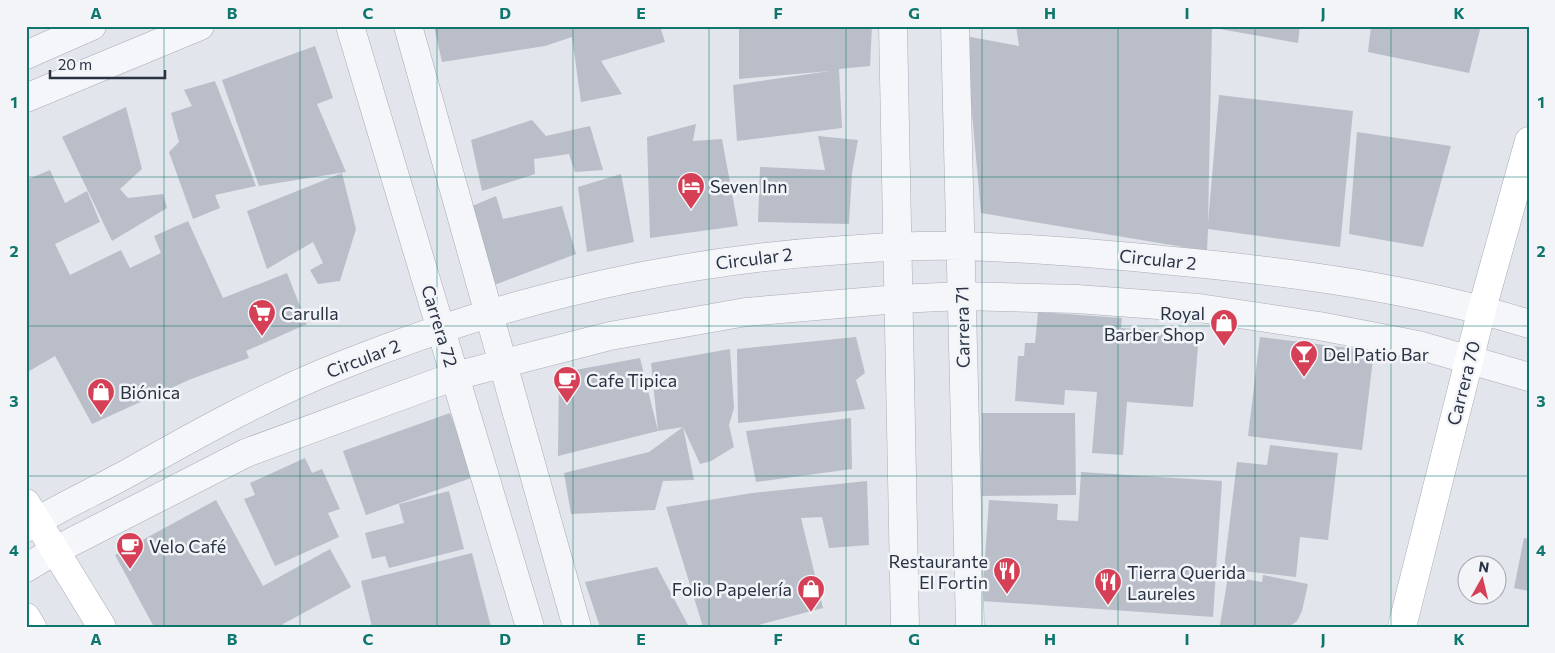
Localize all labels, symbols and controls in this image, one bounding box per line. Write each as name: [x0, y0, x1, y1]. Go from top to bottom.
text: A: [90, 3, 102, 22]
text: B: [227, 3, 238, 22]
text: C: [363, 3, 374, 22]
text: D: [499, 3, 511, 22]
text: E: [636, 3, 646, 22]
text: F: [773, 3, 783, 22]
text: G: [908, 3, 920, 22]
text: H: [1044, 3, 1056, 22]
text: I: [1184, 3, 1190, 22]
text: J: [1320, 3, 1326, 22]
text: K: [1453, 3, 1465, 22]
scale bar: [50, 48, 165, 80]
text: 20 m: [58, 55, 92, 73]
text: 1: [10, 92, 18, 111]
text: 1: [1537, 92, 1545, 111]
hotel icon: Seven Inn: [676, 171, 706, 210]
place label: Seven Inn: [710, 175, 788, 197]
text: 2: [9, 241, 19, 260]
text: 2: [1536, 241, 1546, 260]
street label: Circular 2: [714, 242, 794, 274]
street label: Circular 2: [1118, 244, 1198, 274]
street label: Carrera 72: [417, 282, 463, 370]
street label: Carrera 71: [950, 286, 974, 368]
supermarket icon: Carulla: [247, 298, 277, 337]
place label: Carulla: [281, 302, 339, 324]
place label: Royal Barber Shop: [1104, 302, 1205, 345]
shop icon: Royal Barber Shop: [1209, 308, 1239, 347]
street label: Circular 2: [323, 334, 403, 382]
street label: Carrera 70: [1442, 338, 1484, 428]
bar icon: Del Patio Bar: [1289, 339, 1319, 378]
place label: Del Patio Bar: [1323, 343, 1429, 365]
cafe icon: Cafe Tipica: [552, 365, 582, 404]
place label: Cafe Tipica: [586, 369, 677, 391]
shop icon: Biónica: [86, 377, 116, 416]
place label: Biónica: [120, 381, 180, 403]
text: 3: [9, 391, 19, 410]
text: 3: [1536, 391, 1546, 410]
cafe icon: Velo Café: [115, 531, 145, 570]
place label: Velo Café: [149, 535, 226, 557]
text: 4: [9, 540, 19, 559]
text: 4: [1536, 540, 1546, 559]
place label: Restaurante El Fortin: [889, 550, 988, 593]
restaurant icon: Restaurante El Fortin: [992, 556, 1022, 595]
north arrow: [1458, 556, 1508, 606]
text: N: [1477, 557, 1490, 576]
place label: Tierra Querida Laureles: [1127, 561, 1246, 604]
restaurant icon: Tierra Querida Laureles: [1093, 567, 1123, 606]
shop icon: Folio Papelería: [796, 574, 826, 613]
place label: Folio Papelería: [672, 578, 792, 600]
text: A: [90, 629, 102, 648]
text: B: [227, 629, 238, 648]
text: C: [363, 629, 374, 648]
text: D: [499, 629, 511, 648]
text: E: [636, 629, 646, 648]
text: F: [773, 629, 783, 648]
text: G: [908, 629, 920, 648]
text: H: [1044, 629, 1056, 648]
text: I: [1184, 629, 1190, 648]
text: J: [1320, 629, 1326, 648]
text: K: [1453, 629, 1465, 648]

